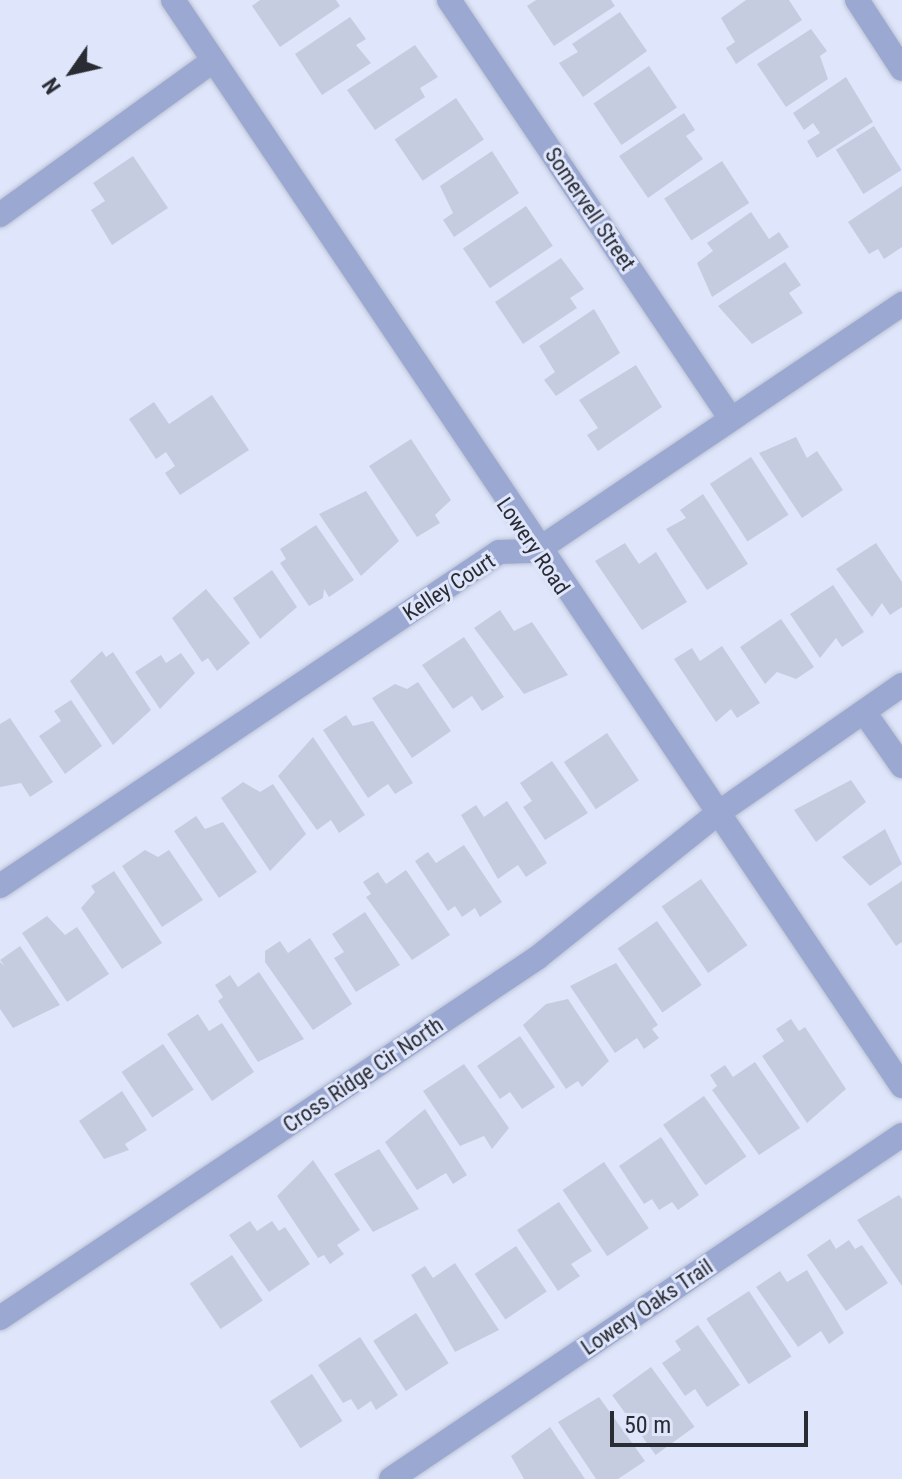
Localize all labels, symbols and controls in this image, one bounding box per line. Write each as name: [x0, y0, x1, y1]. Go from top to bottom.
north arrow: [32, 32, 112, 112]
text: N: [38, 73, 66, 98]
street label: Somervell Street: [539, 143, 641, 275]
street label: Lowery Road: [491, 492, 575, 600]
street label: Kelley Court: [398, 547, 500, 627]
street label: Cross Ridge Cir North: [278, 1012, 448, 1138]
street label: Lowery Oaks Trail: [576, 1253, 718, 1361]
scale bar: [614, 1395, 812, 1445]
text: 50 m: [624, 1411, 671, 1439]

